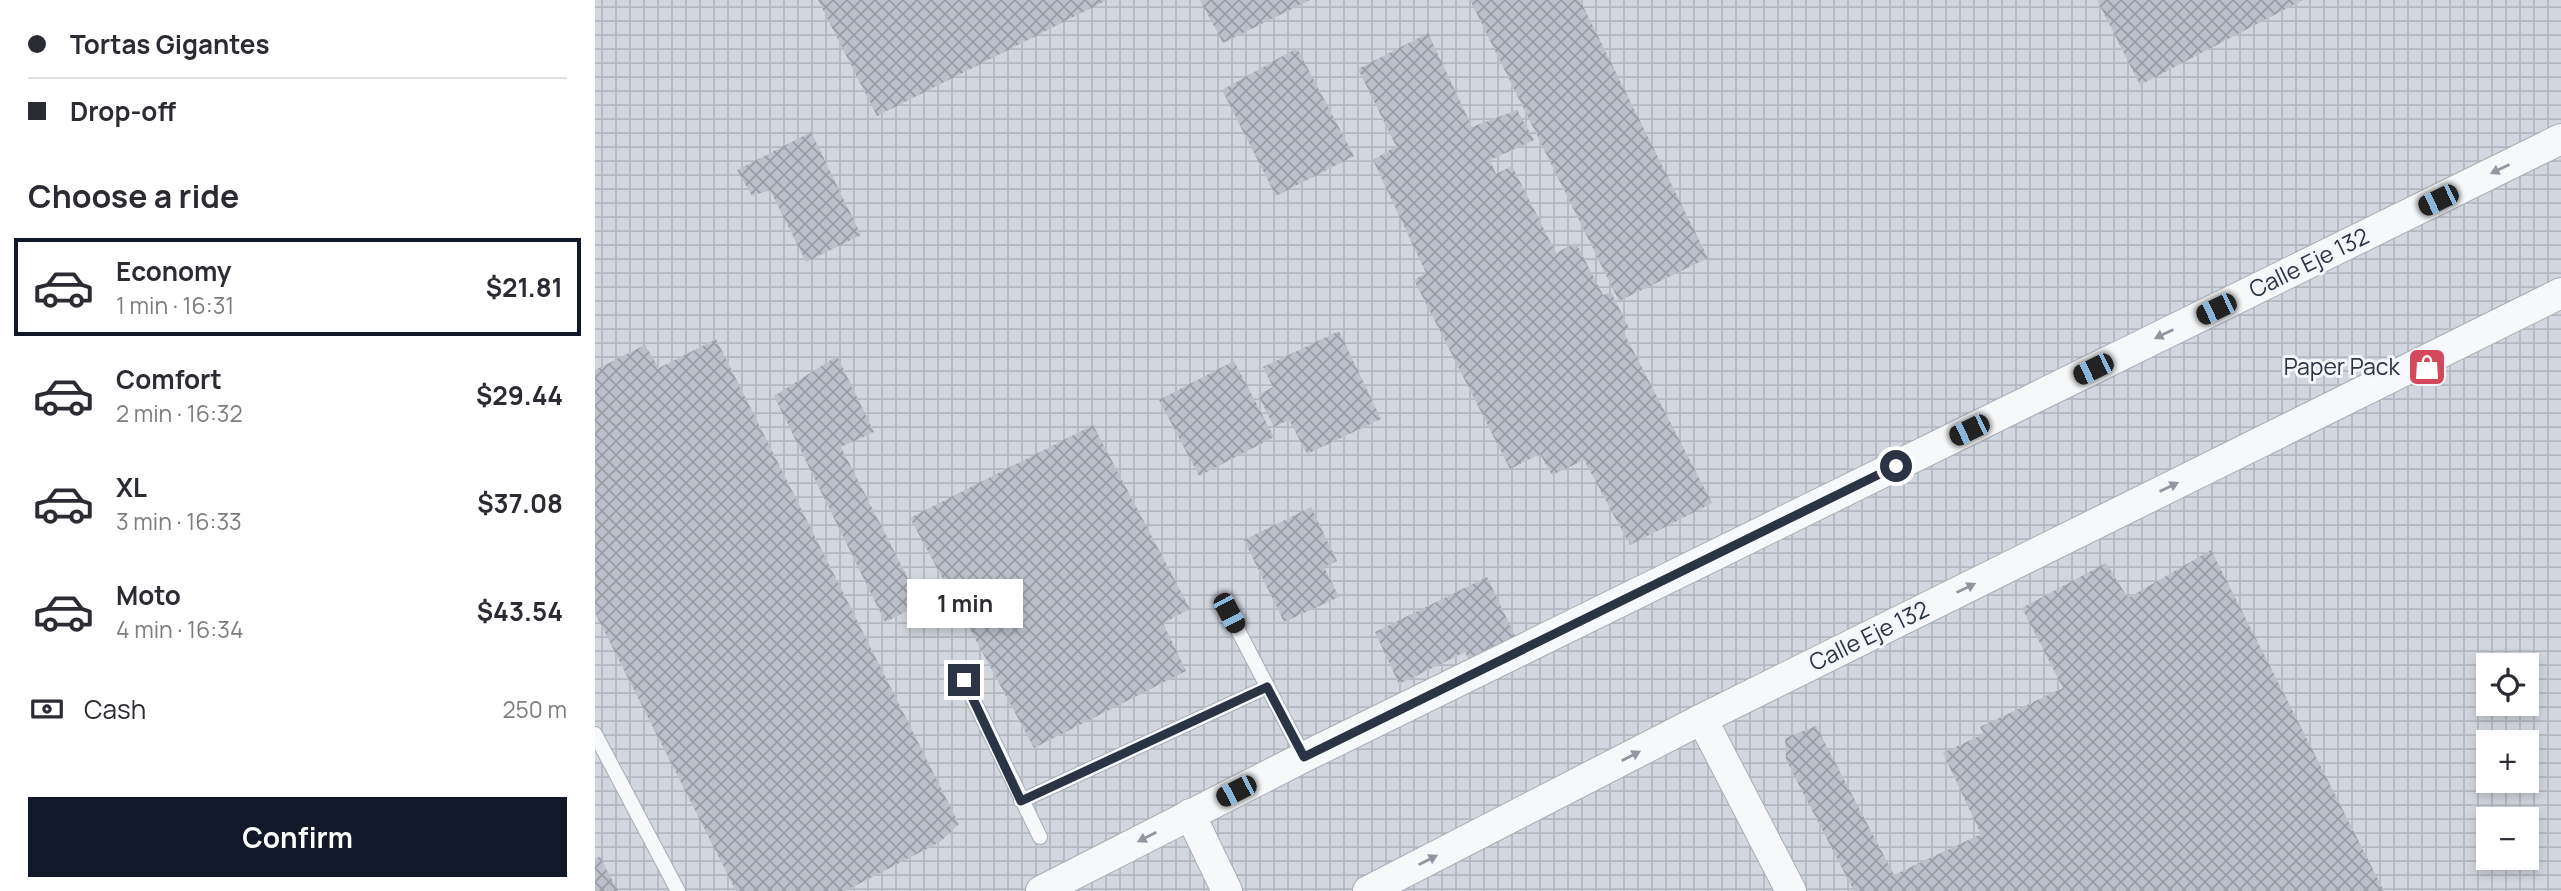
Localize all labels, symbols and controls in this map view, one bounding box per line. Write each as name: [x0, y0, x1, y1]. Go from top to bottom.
text: Tortas Gigantes: [70, 26, 270, 62]
text: Drop-off: [70, 93, 176, 129]
one-way arrow: [2490, 164, 2510, 175]
text: Choose a ride: [28, 174, 239, 218]
car: [2415, 181, 2462, 219]
street label: Calle Eje 132: [2243, 219, 2374, 305]
text: Economy: [116, 253, 231, 289]
icon: car: [32, 256, 95, 319]
text: $21.81: [486, 269, 563, 305]
text: 1 min · 16:31: [116, 289, 234, 321]
car: [2193, 290, 2240, 328]
one-way arrow: [2154, 329, 2174, 340]
shop icon: Paper Pack: [2406, 346, 2448, 388]
car: [2070, 350, 2117, 388]
place label: Paper Pack: [2284, 350, 2401, 382]
text: Comfort: [116, 361, 222, 397]
icon: car: [32, 364, 95, 427]
text: $29.44: [476, 377, 563, 413]
text: 2 min · 16:32: [116, 397, 243, 429]
car: [1946, 411, 1993, 449]
route start: [1880, 450, 1912, 482]
text: XL: [116, 469, 147, 505]
icon: car: [32, 472, 95, 535]
one-way arrow: [2159, 482, 2179, 493]
text: $37.08: [477, 485, 563, 521]
text: 3 min · 16:33: [116, 505, 242, 537]
text: Moto: [116, 577, 181, 613]
callout: 1 min: [906, 578, 1022, 628]
icon: car: [32, 580, 95, 643]
one-way arrow: [1956, 583, 1976, 594]
text: 1 min: [937, 587, 993, 619]
car: [1210, 590, 1249, 636]
street label: Calle Eje 132: [1803, 592, 1934, 678]
text: $43.54: [477, 593, 563, 629]
text: 4 min · 16:34: [116, 613, 244, 645]
map controls: [2476, 653, 2539, 870]
button: locate: [2476, 653, 2539, 716]
route end: [948, 664, 980, 696]
icon: cash: [28, 690, 66, 728]
text: Cash: [84, 691, 146, 727]
text: 250 m: [502, 693, 567, 725]
button: +: [2476, 730, 2539, 793]
one-way arrow: [1621, 750, 1641, 761]
car: [1213, 772, 1260, 810]
button: Confirm: [28, 797, 567, 877]
button: −: [2476, 807, 2539, 870]
one-way arrow: [1137, 831, 1157, 842]
one-way arrow: [1418, 854, 1438, 865]

